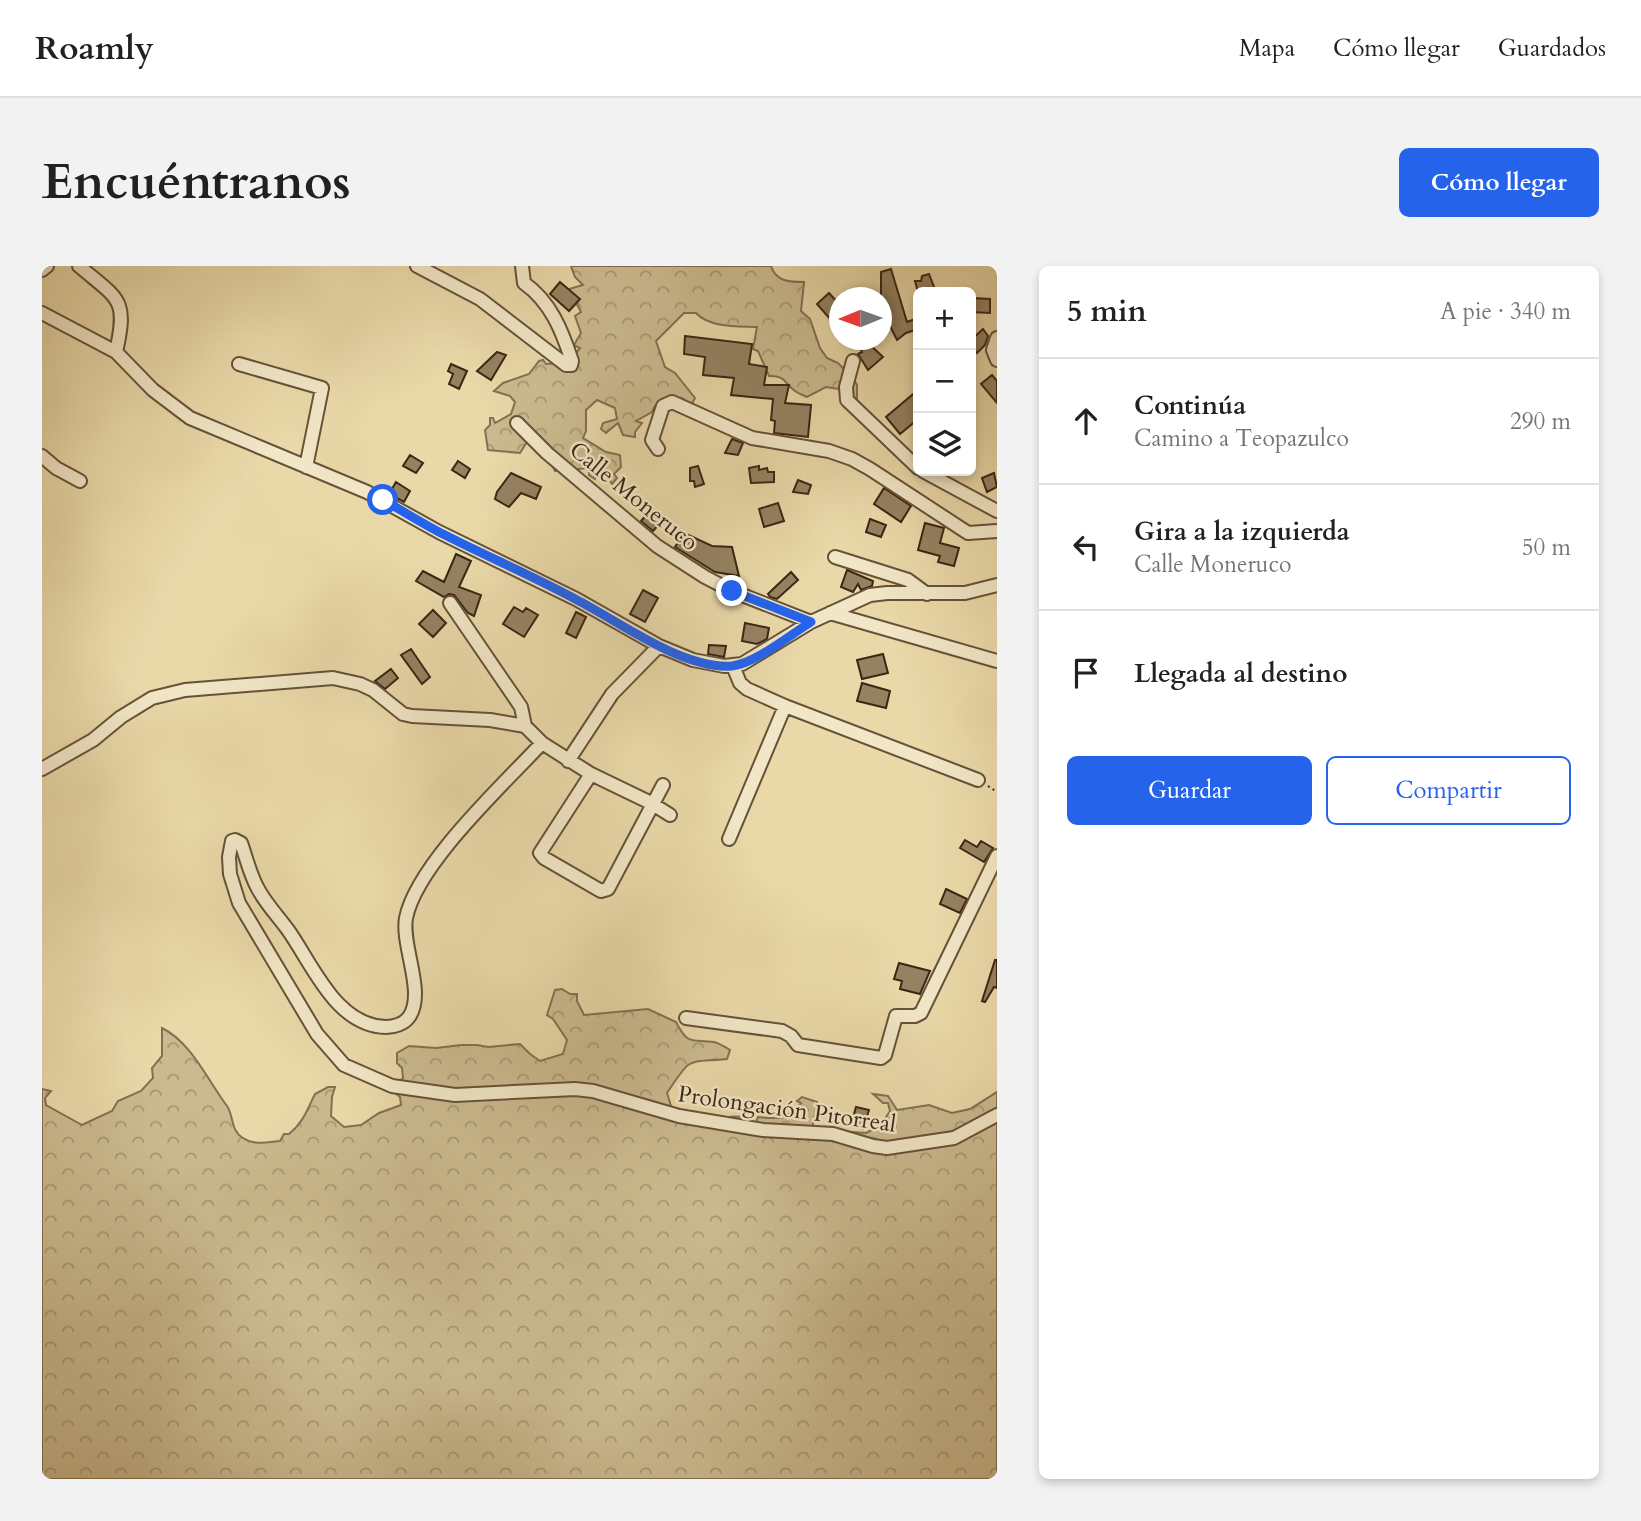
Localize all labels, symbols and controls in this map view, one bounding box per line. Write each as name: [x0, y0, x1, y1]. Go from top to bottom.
text: Roamly: [35, 26, 154, 71]
text: Mapa: [1239, 32, 1295, 65]
text: Cómo llegar: [1333, 32, 1460, 65]
text: Guardados: [1498, 32, 1606, 65]
button: Cómo llegar: [1399, 148, 1599, 217]
text: Encuéntranos: [42, 149, 351, 216]
north arrow: [829, 287, 892, 350]
map controls: [913, 287, 976, 476]
button: +: [913, 287, 976, 350]
text: 5 min: [1067, 291, 1147, 332]
text: A pie · 340 m: [1440, 296, 1571, 327]
button: −: [913, 350, 976, 413]
text: Continúa: [1134, 388, 1246, 423]
icon: ahead: [1067, 402, 1105, 440]
text: 290 m: [1510, 406, 1571, 437]
button: layers: [913, 413, 976, 476]
text: Camino a Teopazulco: [1134, 423, 1349, 454]
street label: Calle Moneruco: [563, 434, 705, 558]
route start: [367, 484, 398, 515]
text: Gira a la izquierda: [1134, 514, 1350, 549]
icon: left: [1067, 528, 1105, 566]
text: 50 m: [1522, 532, 1571, 563]
text: Calle Moneruco: [1134, 549, 1291, 580]
route end: [716, 575, 747, 606]
icon: arrive: [1067, 654, 1105, 692]
text: Llegada al destino: [1134, 656, 1348, 691]
button: Guardar: [1067, 756, 1312, 825]
button: Compartir: [1326, 756, 1571, 825]
street label: Prolongación Pitorreal: [676, 1078, 898, 1140]

